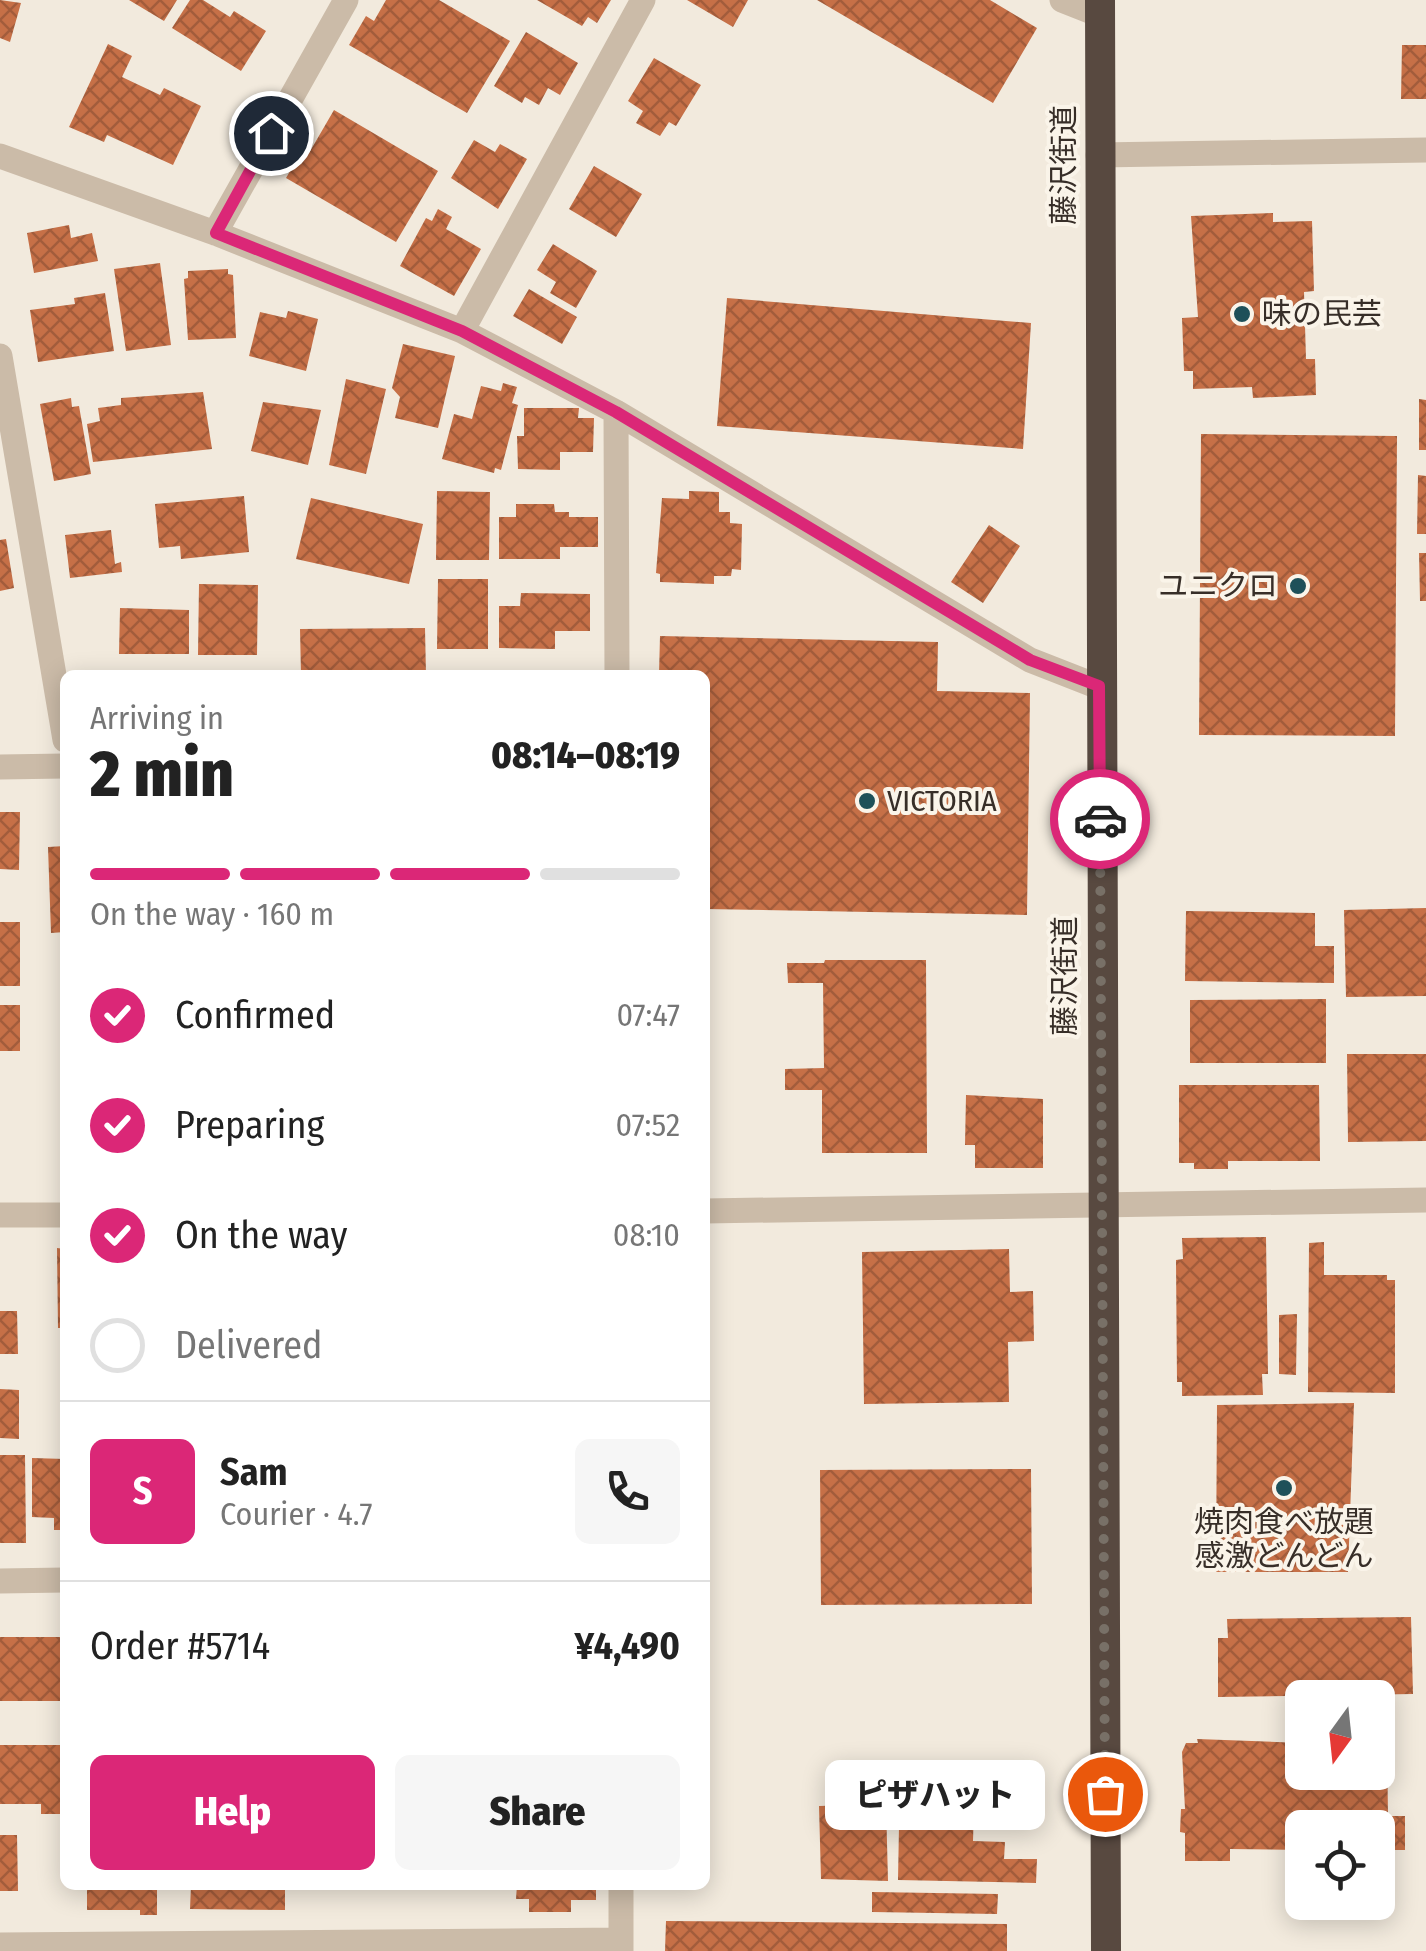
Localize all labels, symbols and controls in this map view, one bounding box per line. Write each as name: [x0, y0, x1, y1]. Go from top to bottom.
pin: [229, 91, 314, 176]
street label: 藤沢街道: [1046, 105, 1082, 225]
icon: home: [244, 106, 299, 161]
place label: 味の民芸: [1262, 296, 1382, 332]
marker: 味の民芸: [1231, 303, 1253, 325]
place label: ユニクロ: [1158, 568, 1278, 604]
marker: ユニクロ: [1287, 575, 1309, 597]
text: Arriving in: [90, 699, 224, 737]
text: 08:14–08:19: [491, 732, 680, 778]
text: 2 min: [90, 735, 234, 813]
courier: [1050, 769, 1150, 869]
place label: VICTORIA: [887, 783, 997, 819]
marker: VICTORIA: [856, 790, 878, 812]
icon: car: [1073, 792, 1128, 847]
text: On the way · 160 m: [90, 895, 334, 933]
street label: 藤沢街道: [1047, 916, 1083, 1036]
icon: check: [90, 988, 145, 1043]
text: Confirmed: [175, 992, 335, 1038]
text: 07:47: [616, 996, 680, 1034]
icon: check: [90, 1098, 145, 1153]
text: Preparing: [175, 1102, 324, 1148]
text: 07:52: [616, 1106, 680, 1144]
icon: check: [90, 1208, 145, 1263]
text: On the way: [175, 1212, 347, 1258]
text: 08:10: [613, 1216, 680, 1254]
text: Delivered: [175, 1322, 322, 1368]
button: phone: [575, 1439, 680, 1544]
text: Sam: [220, 1449, 288, 1495]
text: S: [133, 1468, 152, 1514]
marker: 焼肉食べ放題 感激どんどん: [1273, 1477, 1295, 1499]
text: Courier · 4.7: [220, 1495, 372, 1533]
place label: 焼肉食べ放題 感激どんどん: [1194, 1504, 1374, 1574]
text: Order #5714: [90, 1623, 270, 1669]
text: ¥4,490: [575, 1623, 680, 1669]
north arrow: [1285, 1680, 1395, 1790]
map controls: [1285, 1680, 1395, 1920]
pin: [1063, 1752, 1148, 1837]
button: Help: [90, 1755, 375, 1870]
button: Share: [395, 1755, 680, 1870]
callout: ピザハット: [825, 1759, 1045, 1829]
icon: bag: [1078, 1767, 1133, 1822]
text: ピザハット: [855, 1776, 1015, 1814]
button: locate: [1285, 1810, 1395, 1920]

